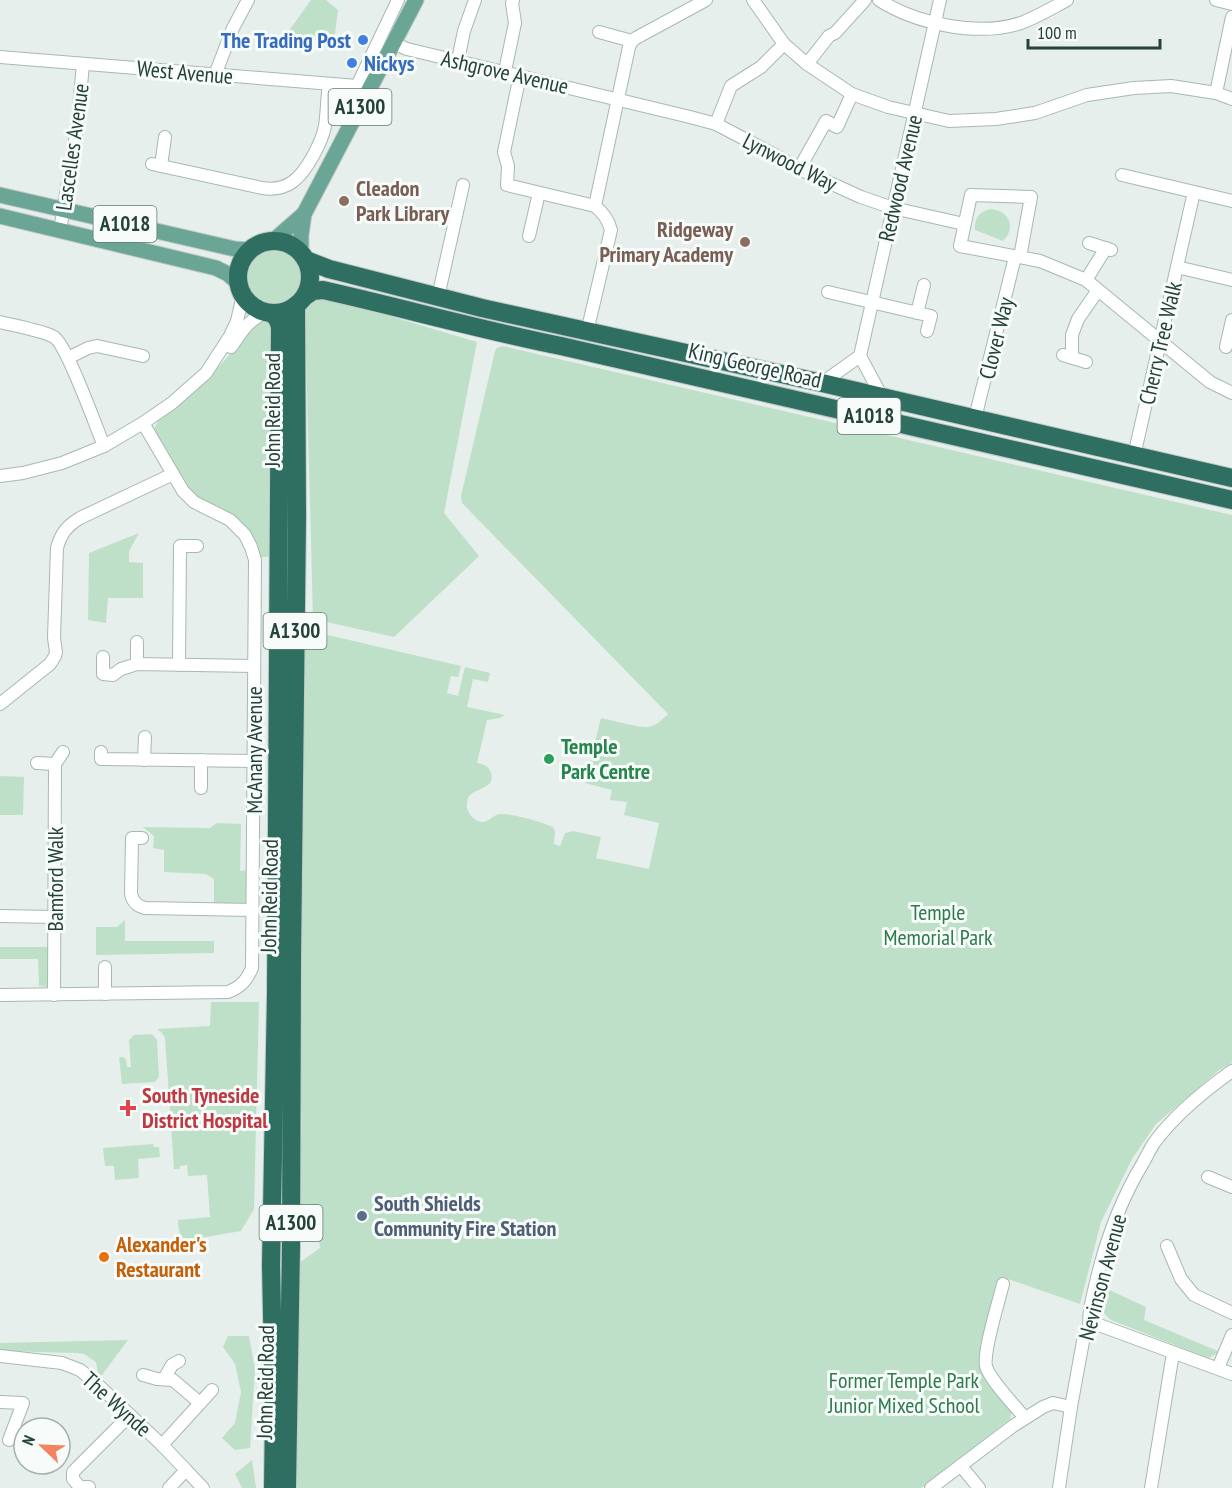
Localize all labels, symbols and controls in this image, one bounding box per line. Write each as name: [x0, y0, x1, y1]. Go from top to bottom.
scale bar: [1028, 12, 1160, 50]
text: 100 m: [1037, 21, 1077, 44]
place label: The Trading Post: [221, 26, 352, 54]
marker: The Trading Post: [356, 33, 370, 47]
street label: Ashgrove Avenue: [439, 44, 571, 100]
place label: Nickys: [364, 49, 415, 77]
street label: West Avenue: [136, 54, 234, 90]
marker: Nickys: [345, 56, 359, 70]
street label: Lascelles Avenue: [49, 82, 95, 212]
road number: A1300: [328, 89, 392, 125]
street label: Redwood Avenue: [872, 112, 928, 244]
street label: Lynwood Way: [738, 126, 842, 198]
place label: Cleadon Park Library: [356, 174, 451, 227]
marker: Cleadon Park Library: [337, 194, 351, 208]
road number: A1018: [94, 206, 156, 242]
place label: Ridgeway Primary Academy: [600, 215, 734, 268]
marker: Ridgeway Primary Academy: [738, 235, 752, 249]
street label: Cherry Tree Walk: [1132, 278, 1188, 407]
street label: Clover Way: [972, 293, 1020, 382]
street label: King George Road: [686, 336, 824, 394]
street label: John Reid Road: [258, 353, 286, 468]
road number: A1018: [838, 398, 900, 434]
road number: A1300: [264, 613, 326, 649]
street label: McAnany Avenue: [240, 686, 268, 814]
place label: Temple Park Centre: [561, 732, 650, 785]
marker: Temple Park Centre: [542, 752, 556, 766]
street label: Bamford Walk: [41, 826, 69, 931]
street label: John Reid Road: [254, 839, 284, 954]
park label: Temple Memorial Park: [883, 898, 993, 951]
place label: South Tyneside District Hospital: [142, 1081, 268, 1134]
marker: South Tyneside District Hospital: [119, 1099, 137, 1117]
place label: South Shields Community Fire Station: [374, 1189, 556, 1242]
road number: A1300: [260, 1205, 322, 1241]
marker: South Shields Community Fire Station: [355, 1209, 369, 1223]
street label: Nevinson Avenue: [1072, 1211, 1132, 1343]
place label: Alexander's Restaurant: [115, 1230, 207, 1283]
marker: Alexander's Restaurant: [97, 1250, 111, 1264]
street label: John Reid Road: [250, 1325, 280, 1440]
street label: The Wynde: [76, 1365, 158, 1443]
park label: Former Temple Park Junior Mixed School: [827, 1366, 980, 1419]
north arrow: [12, 1416, 72, 1476]
text: N: [17, 1432, 39, 1448]

